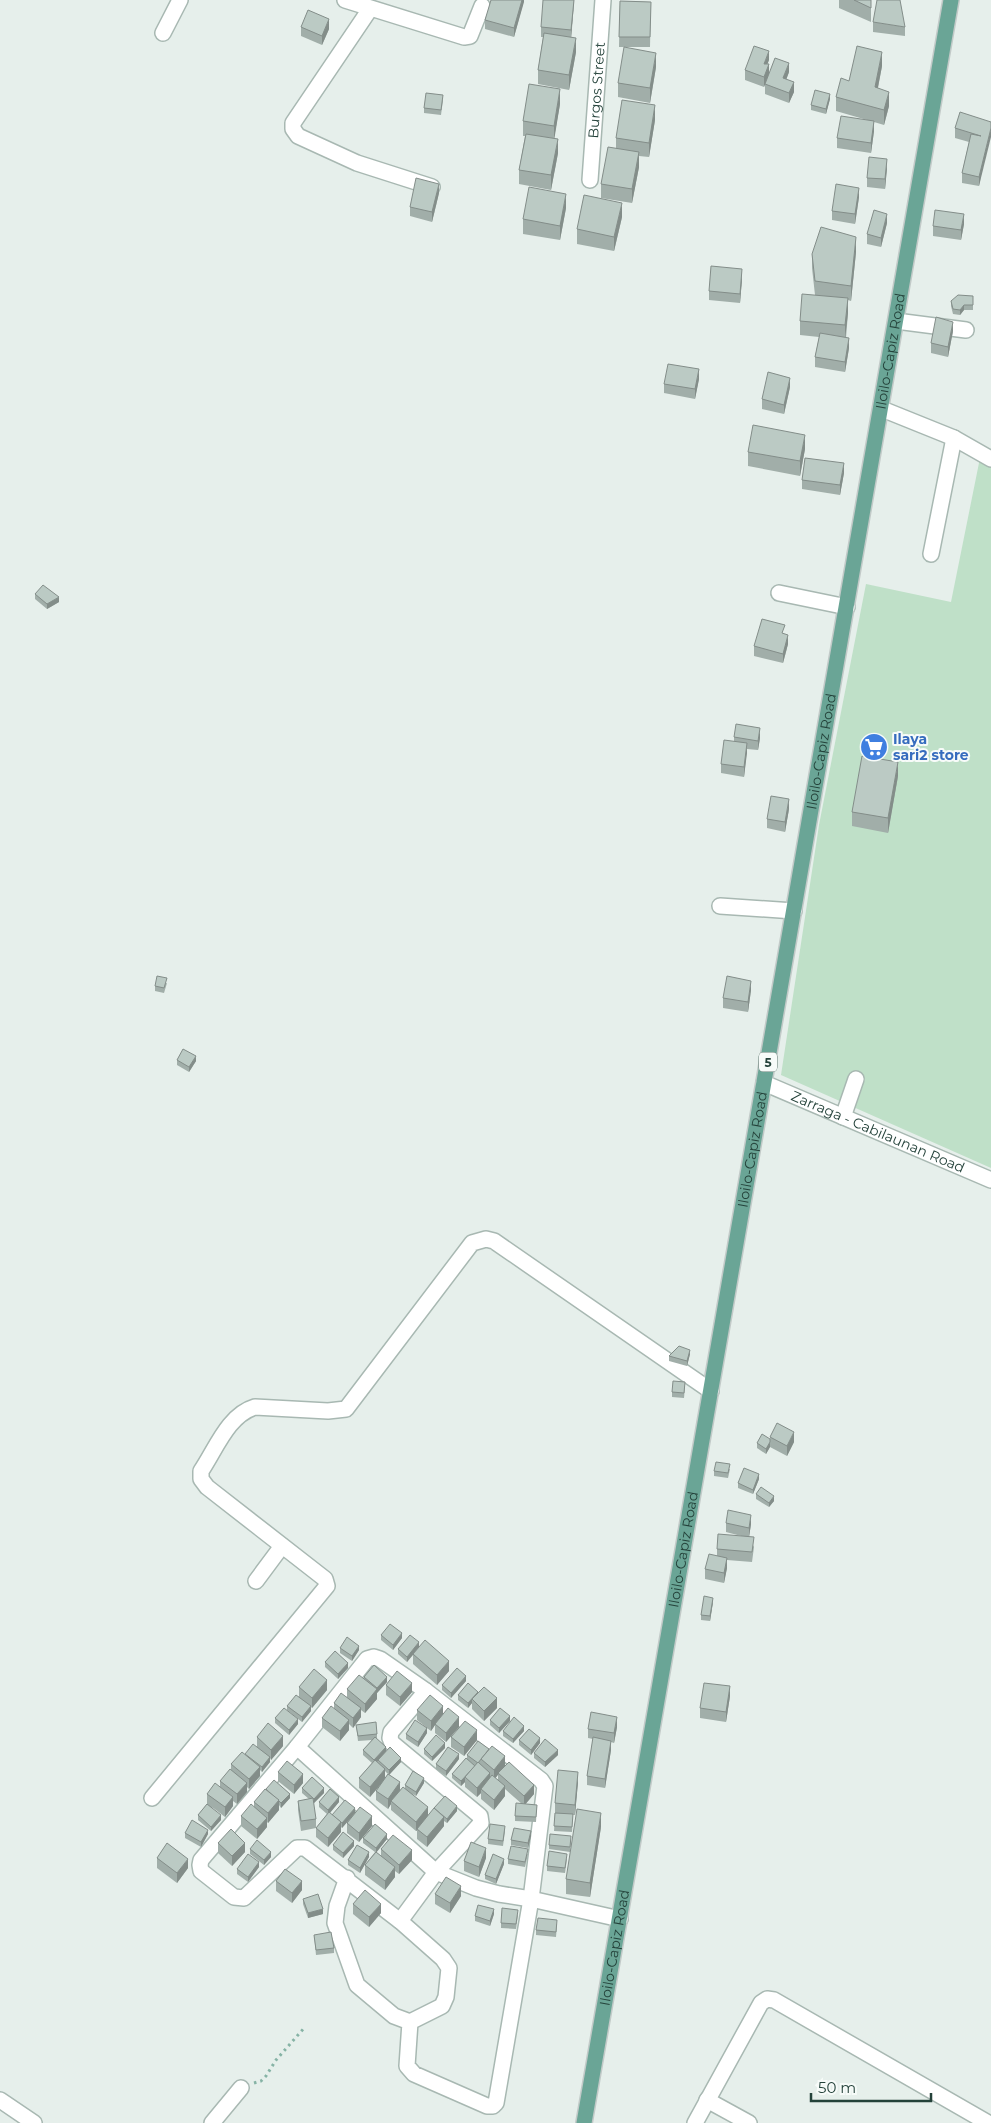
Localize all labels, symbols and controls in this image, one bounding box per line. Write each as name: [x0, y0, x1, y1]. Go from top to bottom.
street label: Burgos Street: [584, 41, 609, 139]
street label: Iloilo-Capiz Road: [871, 292, 909, 411]
street label: Iloilo-Capiz Road: [802, 692, 840, 811]
place label: Ilaya sari2 store: [893, 730, 969, 764]
supermarket icon: Ilaya sari2 store: [859, 732, 889, 762]
road number: 5: [759, 1052, 777, 1072]
street label: Zarraga - Cabilaunan Road: [788, 1087, 968, 1177]
street label: Iloilo-Capiz Road: [733, 1090, 771, 1209]
street label: Iloilo-Capiz Road: [664, 1490, 702, 1609]
street label: Iloilo-Capiz Road: [595, 1888, 633, 2007]
scale bar: [811, 2070, 931, 2102]
text: 50 m: [818, 2078, 856, 2097]

